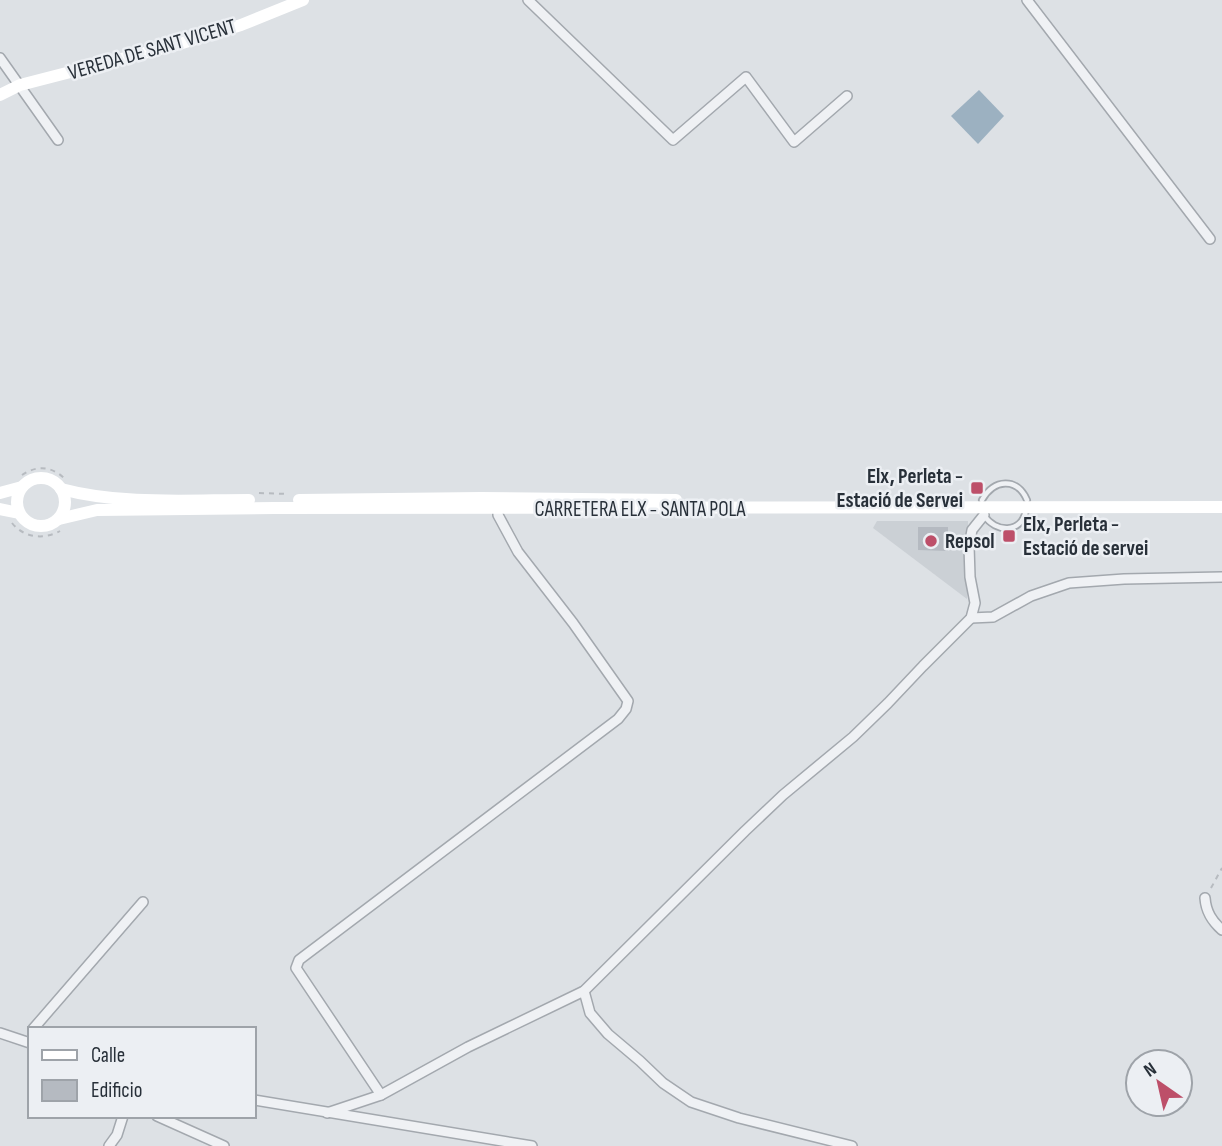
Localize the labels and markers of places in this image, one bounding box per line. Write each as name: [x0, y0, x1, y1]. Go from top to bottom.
place label: Elx, Perleta - Estació de Servei: [836, 464, 963, 513]
marker: Elx, Perleta - Estació de Servei: [969, 480, 985, 496]
place label: Elx, Perleta - Estació de servei: [1023, 512, 1148, 561]
marker: Elx, Perleta - Estació de servei: [1001, 528, 1017, 544]
place label: Repsol: [945, 529, 995, 554]
marker: Repsol: [923, 533, 939, 549]

